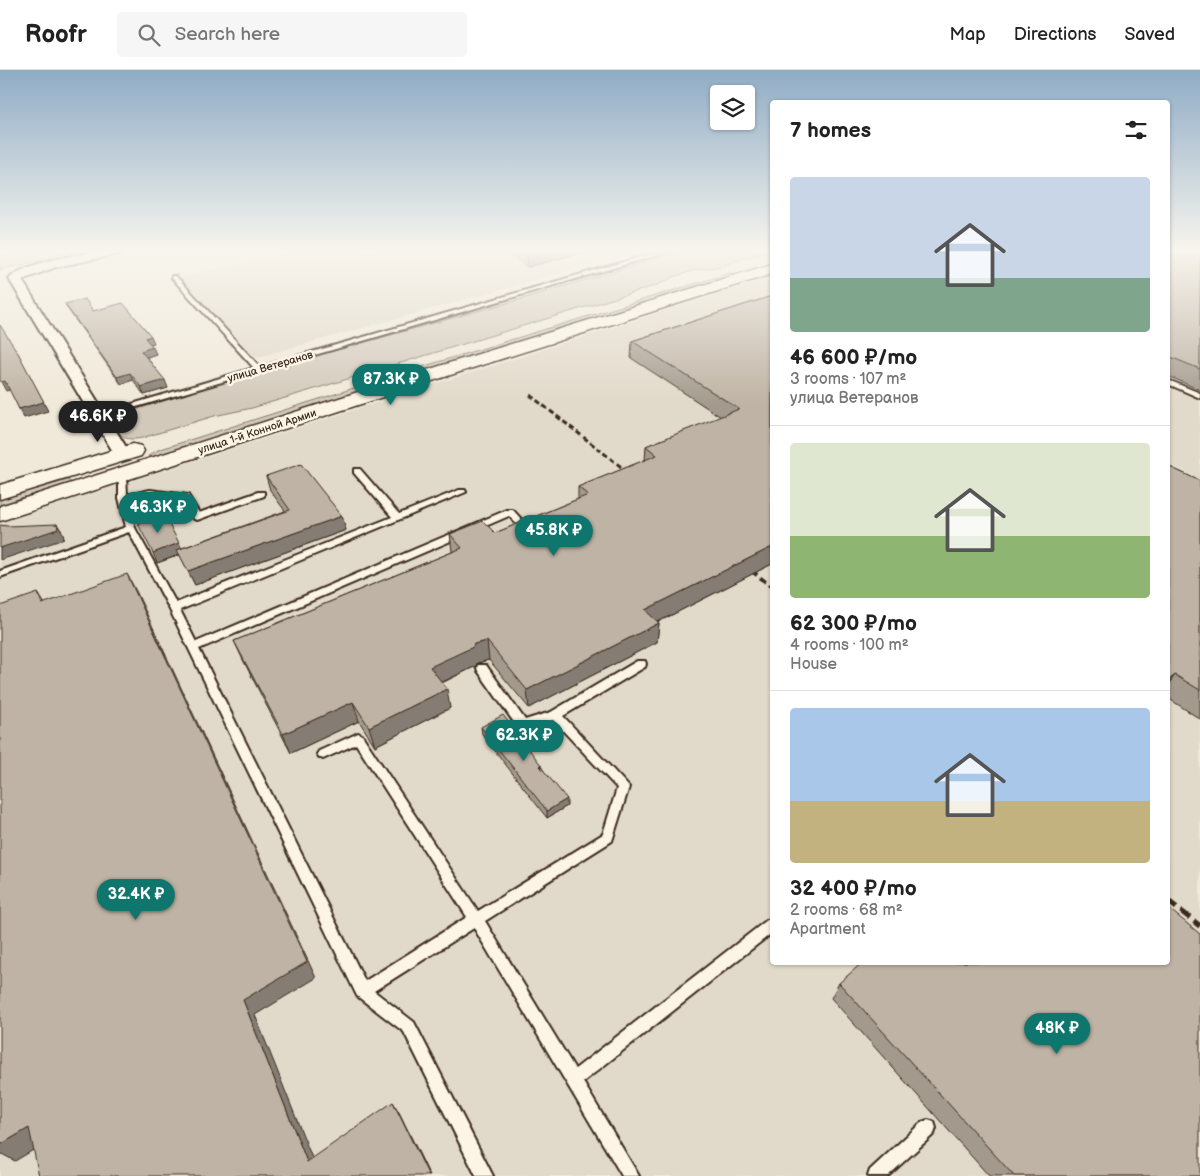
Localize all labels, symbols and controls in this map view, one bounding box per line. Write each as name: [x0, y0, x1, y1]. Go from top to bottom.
search box: [117, 12, 467, 57]
text: Roofr: [25, 20, 87, 49]
icon: search: [135, 21, 163, 49]
text: Search here: [175, 23, 280, 46]
text: Map: [950, 24, 986, 45]
text: Directions: [1014, 24, 1096, 45]
text: Saved: [1124, 24, 1175, 45]
map controls: [710, 85, 755, 130]
button: layers: [710, 85, 755, 130]
icon: filters: [1122, 116, 1150, 144]
text: 7 homes: [790, 118, 871, 143]
icon: home: [925, 210, 1015, 300]
text: 46 600 ₽/mo: [790, 345, 917, 370]
street label: улица Ветеранов: [226, 348, 315, 385]
pin: 87.3K ₽: [345, 364, 437, 406]
text: 87.3K ₽: [363, 370, 419, 389]
text: 3 rooms · 107 m²: [790, 370, 906, 389]
text: улица Ветеранов: [790, 389, 918, 408]
pin: 46.6K ₽: [52, 400, 144, 443]
street label: улица 1-й Конной Армии: [196, 406, 318, 457]
text: 46.6K ₽: [70, 407, 126, 426]
icon: home: [925, 475, 1015, 565]
pin: 46.3K ₽: [112, 492, 204, 534]
text: 46.3K ₽: [130, 498, 186, 517]
pin: 45.8K ₽: [508, 514, 600, 557]
text: 45.8K ₽: [526, 521, 582, 540]
text: 62 300 ₽/mo: [790, 611, 917, 636]
text: 4 rooms · 100 m²: [790, 636, 909, 655]
text: House: [790, 655, 837, 674]
pin: 62.3K ₽: [478, 720, 570, 762]
text: 62.3K ₽: [496, 726, 552, 745]
icon: home: [925, 740, 1015, 830]
text: 32 400 ₽/mo: [790, 876, 917, 901]
pin: 32.4K ₽: [90, 878, 182, 921]
text: 32.4K ₽: [108, 885, 164, 904]
text: 2 rooms · 68 m²: [790, 901, 903, 920]
text: Apartment: [790, 920, 866, 939]
pin: 48K ₽: [1022, 1012, 1092, 1055]
text: 48K ₽: [1035, 1019, 1079, 1038]

